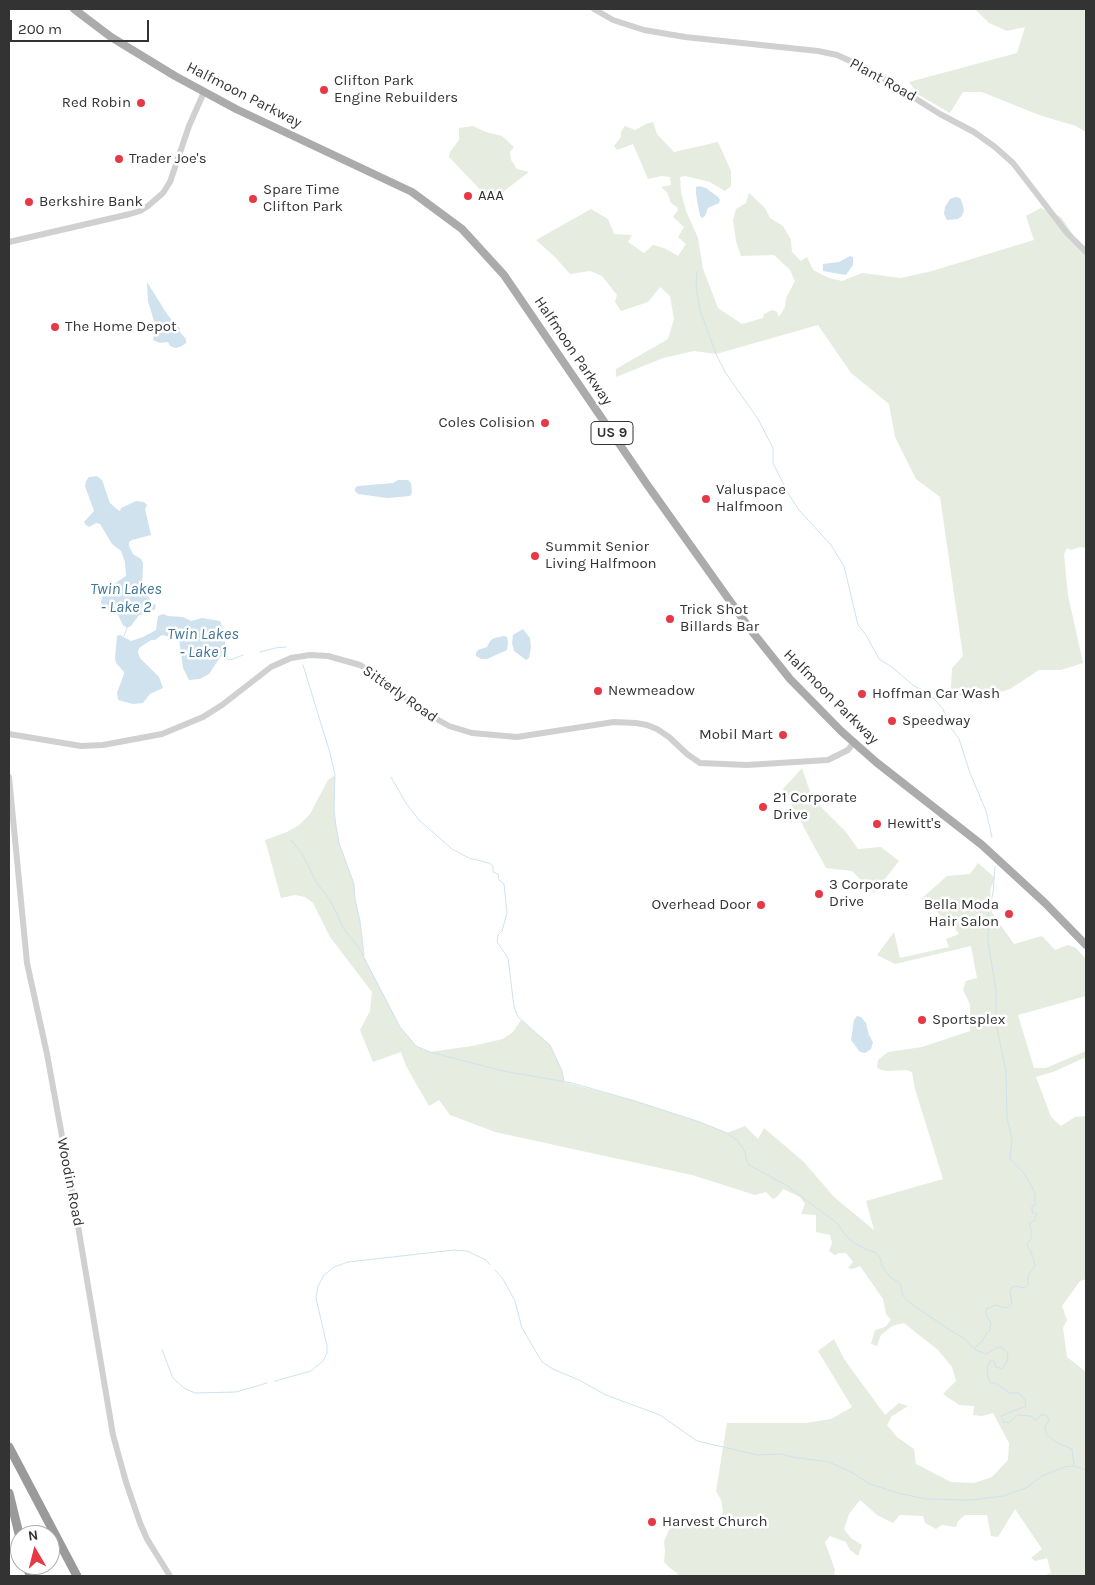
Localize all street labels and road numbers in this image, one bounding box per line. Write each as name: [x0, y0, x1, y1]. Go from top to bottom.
street label: Plant Road: [846, 54, 920, 106]
street label: Halfmoon Parkway: [183, 58, 305, 132]
street label: Halfmoon Parkway: [530, 293, 616, 409]
road number: US 9: [591, 422, 633, 444]
street label: Halfmoon Parkway: [780, 646, 882, 748]
street label: Sitterly Road: [359, 662, 441, 726]
street label: Woodin Road: [53, 1136, 87, 1228]

